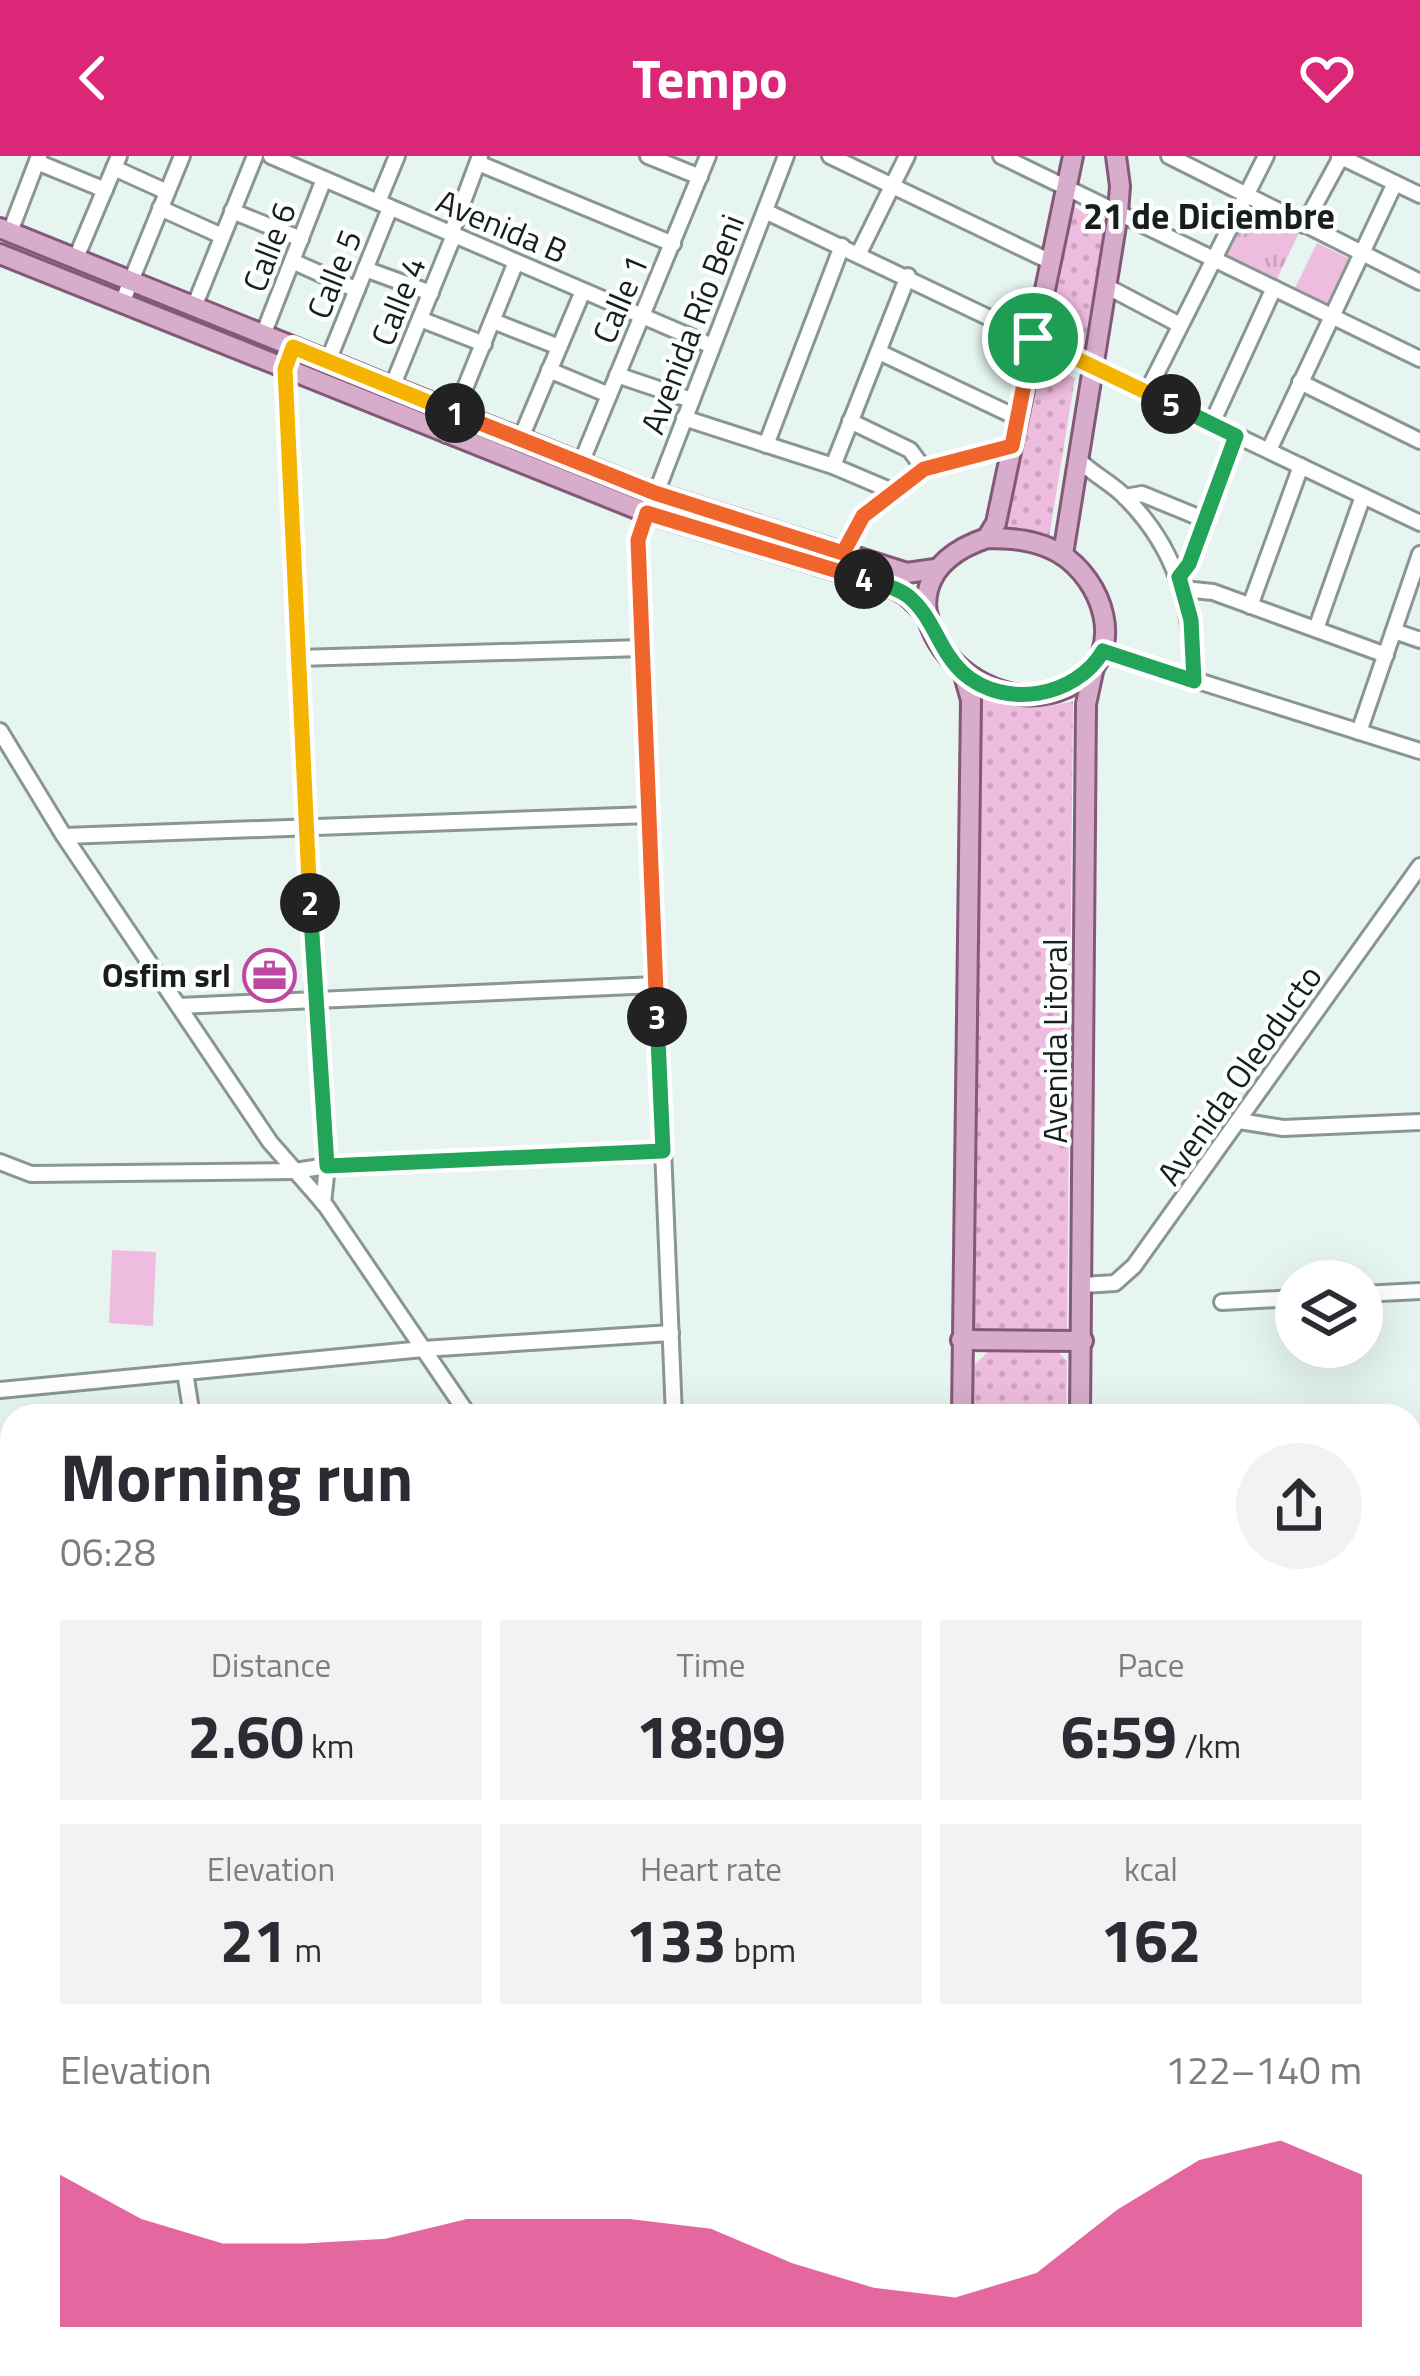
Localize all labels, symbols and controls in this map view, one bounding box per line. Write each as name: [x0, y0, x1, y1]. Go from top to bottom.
text: Tempo: [632, 37, 788, 119]
icon: back: [60, 45, 126, 111]
icon: heart: [1294, 45, 1360, 111]
street label: Avenida B: [429, 176, 575, 276]
district label: 21 de Diciembre: [1083, 188, 1335, 243]
street label: Calle 6: [229, 195, 309, 299]
street label: Avenida Río Beni: [627, 207, 757, 441]
street label: Calle 5: [294, 222, 374, 326]
street label: Calle 1: [579, 247, 661, 351]
street label: Calle 4: [358, 249, 438, 353]
pin: [982, 287, 1084, 389]
icon: arrive: [1000, 305, 1066, 371]
pin: 5: [1141, 374, 1201, 434]
text: 5: [1162, 379, 1180, 429]
pin: 1: [425, 383, 485, 443]
text: 1: [446, 388, 464, 438]
pin: 4: [834, 549, 894, 609]
text: 4: [855, 554, 873, 604]
pin: 2: [280, 873, 340, 933]
text: 2: [301, 878, 319, 928]
street label: Avenida Litoral: [1030, 938, 1080, 1144]
office icon: Osfim srl: [242, 947, 298, 1003]
place label: Osfim srl: [102, 950, 231, 1000]
street label: Avenida Oleoducto: [1144, 954, 1334, 1196]
pin: 3: [627, 987, 687, 1047]
text: 3: [648, 992, 666, 1042]
map controls: [1275, 1260, 1383, 1368]
button: layers: [1275, 1260, 1383, 1368]
text: Morning run: [60, 1426, 413, 1527]
button: share: [1236, 1443, 1362, 1569]
text: 06:28: [60, 1522, 156, 1581]
text: Distance: [211, 1640, 331, 1690]
text: Time: [677, 1640, 745, 1690]
text: Pace: [1118, 1640, 1184, 1690]
text: 2.60: [188, 1690, 304, 1781]
text: 18:09: [636, 1690, 786, 1781]
text: 6:59: [1061, 1690, 1177, 1781]
text: km: [304, 1721, 354, 1771]
text: /km: [1177, 1721, 1241, 1771]
text: Elevation: [207, 1844, 335, 1894]
text: Heart rate: [640, 1844, 782, 1894]
text: kcal: [1124, 1844, 1178, 1894]
text: 21: [220, 1894, 287, 1985]
text: 133: [626, 1894, 727, 1985]
text: 162: [1101, 1894, 1201, 1985]
text: m: [287, 1925, 322, 1975]
text: bpm: [727, 1925, 796, 1975]
text: Elevation: [60, 2040, 212, 2099]
text: 122–140 m: [1165, 2040, 1362, 2099]

